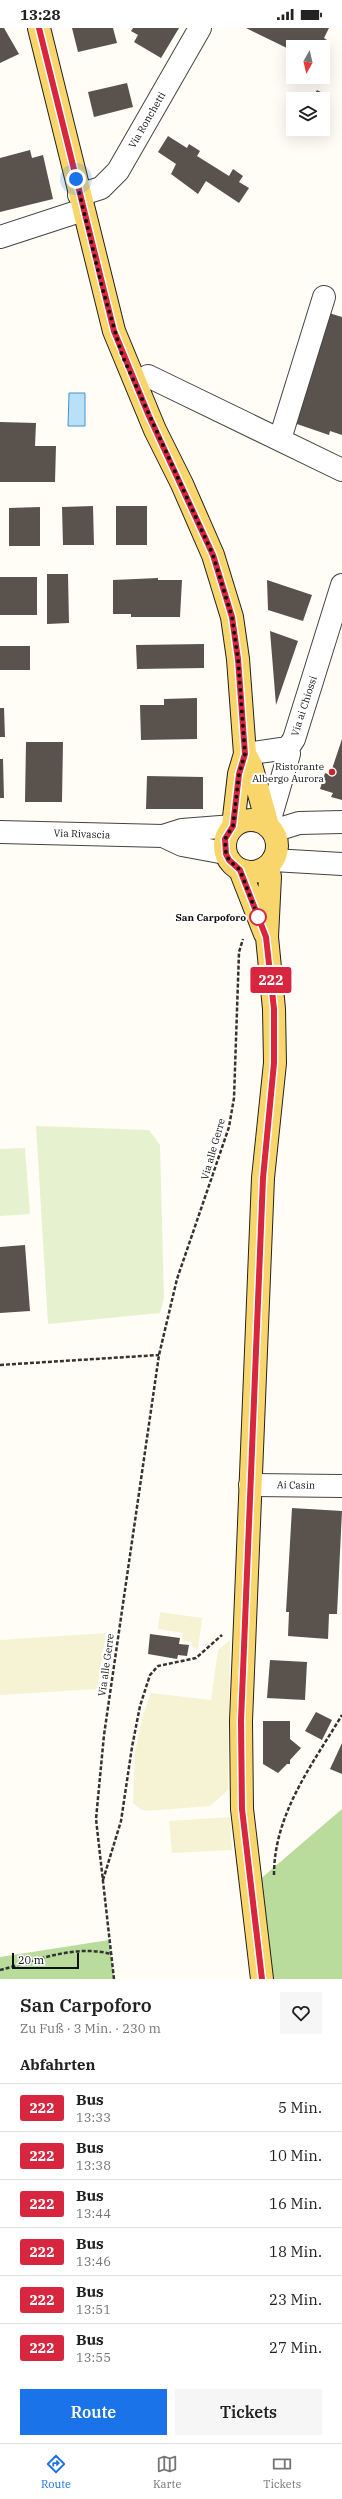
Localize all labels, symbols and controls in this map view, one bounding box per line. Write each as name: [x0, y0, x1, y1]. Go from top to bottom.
text: 13:28: [20, 5, 61, 24]
north arrow: [286, 40, 330, 84]
map controls: [286, 40, 330, 136]
street label: Via Ronchetti: [126, 90, 168, 150]
button: layers: [286, 92, 330, 136]
your location: [66, 169, 86, 189]
street label: Via ai Chiossi: [288, 674, 320, 738]
place label: Ristorante Albergo Aurora: [252, 760, 325, 785]
marker: Ristorante Albergo Aurora: [327, 767, 337, 777]
street label: Via Rivascia: [54, 827, 111, 842]
marker: San Carpoforo: [249, 908, 267, 926]
place label: San Carpoforo: [176, 911, 246, 924]
line badge: 222: [248, 967, 294, 993]
text: 222: [258, 971, 284, 989]
street label: Via alle Gerre: [198, 1117, 228, 1181]
street label: Ai Casin: [277, 1478, 316, 1492]
street label: Via alle Gerre: [95, 1633, 117, 1697]
scale bar: [12, 1951, 79, 1970]
text: 20 m: [18, 1953, 44, 1967]
button: heart: [280, 1992, 322, 2034]
text: San Carpoforo: [20, 1993, 152, 2017]
text: Zu Fuß · 3 Min. · 230 m: [20, 2020, 161, 2037]
text: Abfahrten: [20, 2055, 95, 2074]
text: Bus: [76, 2090, 104, 2109]
text: 5 Min.: [278, 2098, 322, 2117]
text: 222: [29, 2099, 55, 2117]
text: 13:33: [76, 2109, 111, 2126]
text: Bus: [76, 2138, 104, 2157]
text: 10 Min.: [269, 2146, 322, 2165]
text: 222: [29, 2147, 55, 2165]
text: 13:38: [76, 2157, 111, 2174]
text: Bus: [76, 2186, 104, 2205]
text: 16 Min.: [269, 2194, 322, 2213]
text: 222: [29, 2195, 55, 2213]
text: 13:44: [76, 2205, 111, 2222]
text: Bus: [76, 2234, 104, 2253]
text: 18 Min.: [269, 2242, 322, 2261]
text: 222: [29, 2243, 55, 2261]
text: 13:46: [76, 2253, 111, 2270]
text: Bus: [76, 2282, 104, 2301]
text: 23 Min.: [269, 2290, 322, 2309]
text: 222: [29, 2291, 55, 2309]
text: 13:51: [76, 2301, 111, 2318]
text: Bus: [76, 2330, 104, 2349]
text: 27 Min.: [269, 2338, 322, 2357]
text: 222: [29, 2339, 55, 2357]
text: 13:55: [76, 2349, 111, 2366]
button: Route: [20, 2389, 167, 2435]
button: Tickets: [175, 2389, 322, 2435]
tab: Route: [41, 2453, 71, 2491]
tab: Karte: [153, 2453, 181, 2491]
tab: Tickets: [263, 2453, 301, 2491]

